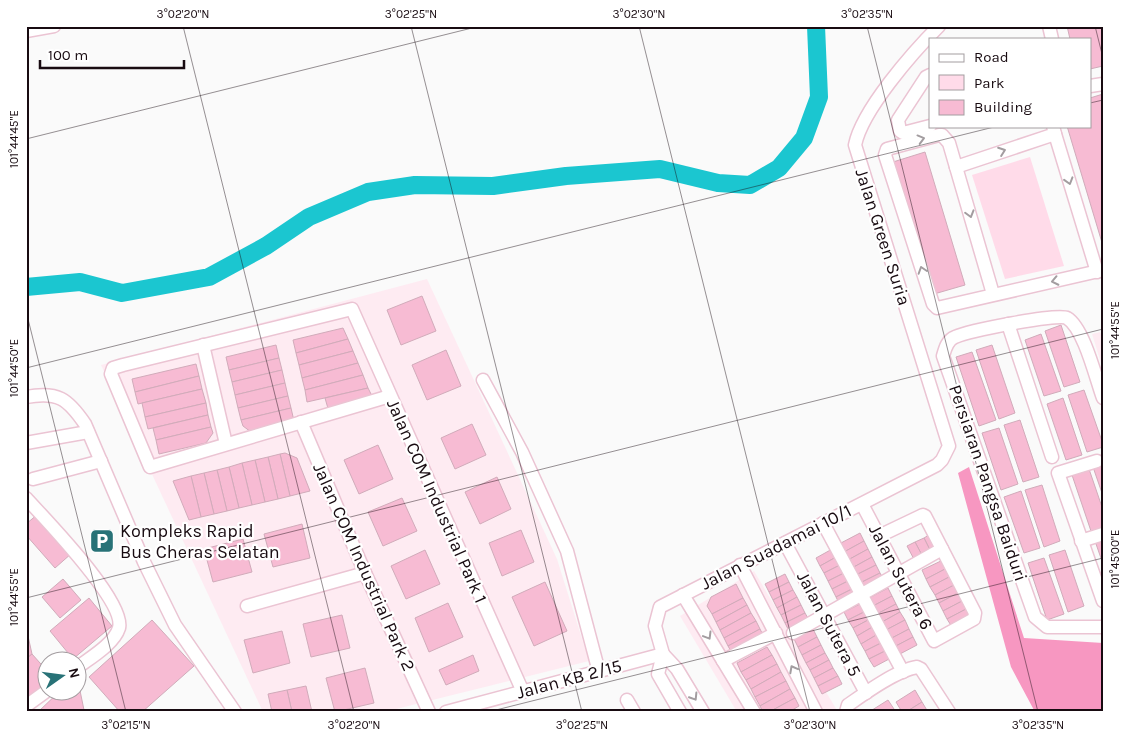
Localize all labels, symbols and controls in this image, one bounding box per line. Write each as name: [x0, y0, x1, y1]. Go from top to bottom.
text: 3°02'20"N: [157, 7, 209, 21]
text: 3°02'25"N: [385, 7, 437, 21]
text: 3°02'30"N: [613, 7, 665, 21]
text: 3°02'35"N: [841, 7, 893, 21]
scale bar: [40, 38, 184, 70]
legend: [929, 38, 1092, 128]
text: 100 m: [48, 46, 88, 64]
text: Road: [974, 48, 1009, 66]
text: Park: [974, 74, 1004, 92]
text: Building: [974, 98, 1032, 116]
text: 101°44'45"E: [7, 110, 21, 168]
one-way arrow: [916, 135, 924, 145]
one-way arrow: [997, 147, 1006, 157]
street label: Jalan Green Suria: [851, 166, 915, 308]
one-way arrow: [1064, 176, 1074, 184]
one-way arrow: [964, 210, 974, 218]
one-way arrow: [918, 266, 928, 275]
one-way arrow: [1051, 275, 1060, 286]
text: 101°44'55"E: [1108, 301, 1122, 359]
text: 101°44'50"E: [7, 339, 21, 397]
street label: Persiaran Pangsa Baiduri: [944, 382, 1032, 584]
street label: Jalan COM Industrial Park 1: [382, 396, 492, 606]
street label: Jalan COM Industrial Park 2: [308, 460, 420, 674]
street label: Jalan Suadamai 10/1: [697, 499, 855, 595]
place label: Kompleks Rapid Bus Cheras Selatan: [120, 520, 280, 563]
street label: Jalan Sutera 6: [864, 521, 938, 633]
parking icon: Kompleks Rapid Bus Cheras Selatan: [89, 528, 115, 554]
text: 101°45'00"E: [1108, 530, 1122, 588]
text: 101°44'55"E: [7, 568, 21, 626]
street label: Jalan Sutera 5: [792, 568, 866, 680]
one-way arrow: [702, 631, 711, 640]
north arrow: [38, 650, 88, 700]
street label: Jalan KB 2/15: [514, 654, 624, 704]
one-way arrow: [789, 665, 799, 674]
text: N: [65, 666, 84, 680]
one-way arrow: [688, 691, 697, 700]
text: 3°02'15"N: [101, 718, 151, 732]
text: 3°02'20"N: [328, 718, 380, 732]
text: 3°02'25"N: [556, 718, 608, 732]
text: 3°02'30"N: [784, 718, 836, 732]
text: 3°02'35"N: [1012, 718, 1064, 732]

